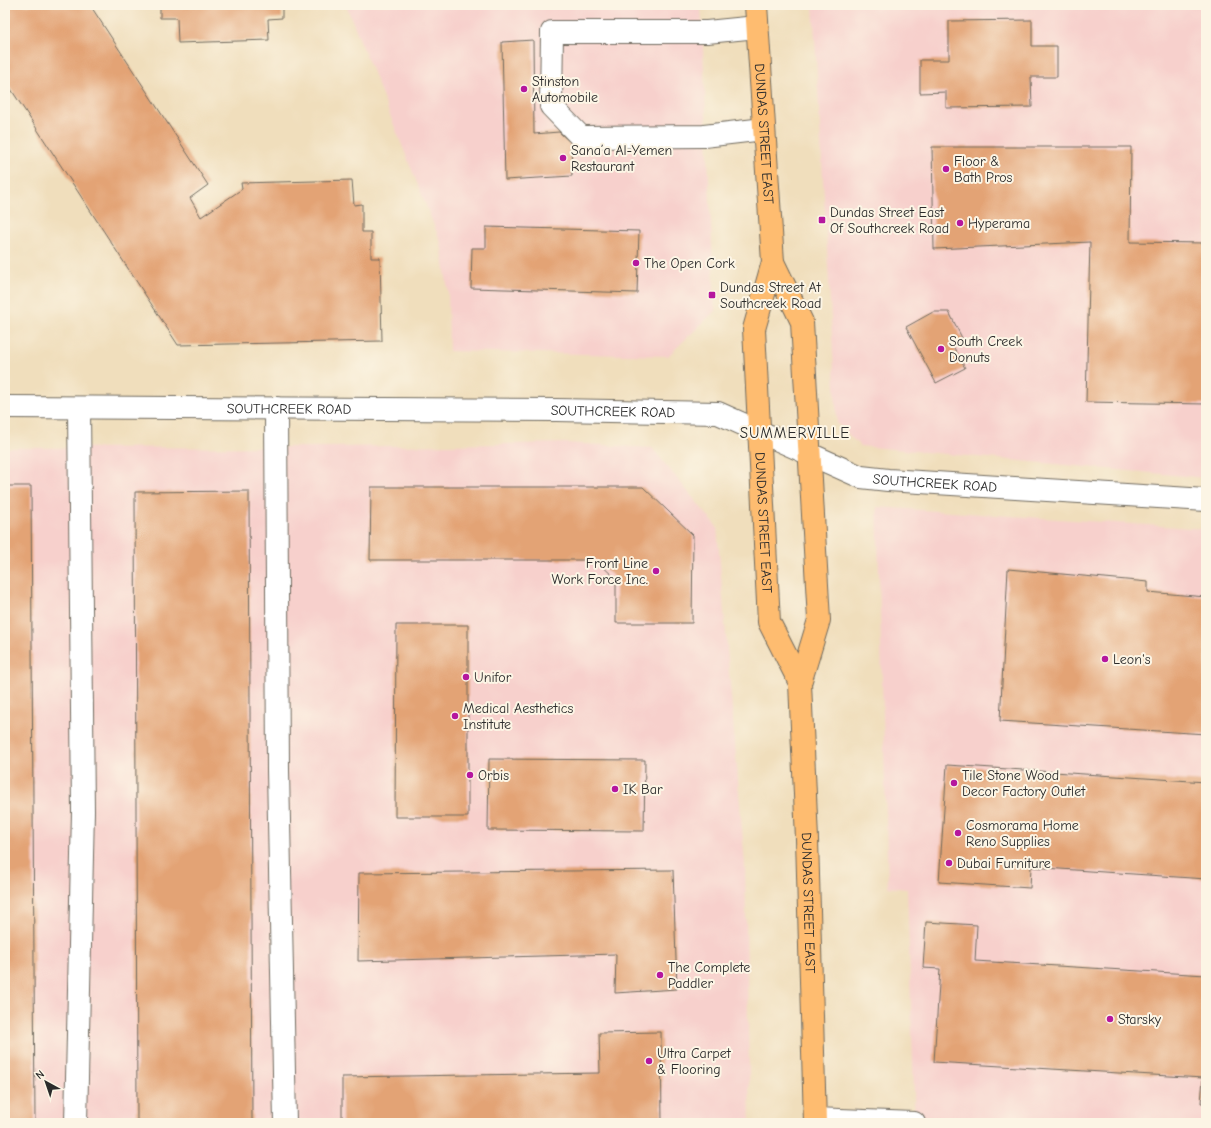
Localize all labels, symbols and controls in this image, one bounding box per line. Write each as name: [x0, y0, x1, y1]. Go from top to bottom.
street label: DUNDAS STREET EAST: [751, 63, 778, 205]
place label: Stinston Automobile: [532, 73, 598, 106]
marker: Stinston Automobile: [519, 84, 529, 94]
place label: Sana’a Al-Yemen Restaurant: [571, 142, 672, 175]
marker: Sana’a Al-Yemen Restaurant: [558, 153, 568, 163]
place label: Floor & Bath Pros: [954, 153, 1013, 186]
marker: Floor & Bath Pros: [941, 164, 951, 174]
place label: Dundas Street East Of Southcreek Road: [830, 204, 949, 237]
marker: Dundas Street East Of Southcreek Road: [817, 215, 827, 225]
place label: Hyperama: [968, 215, 1030, 232]
marker: Hyperama: [955, 218, 965, 228]
place label: The Open Cork: [644, 255, 735, 272]
marker: The Open Cork: [631, 258, 641, 268]
place label: Dundas Street At Southcreek Road: [720, 279, 822, 312]
marker: Dundas Street At Southcreek Road: [707, 290, 717, 300]
place label: South Creek Donuts: [949, 333, 1022, 366]
marker: South Creek Donuts: [936, 344, 946, 354]
street label: SOUTHCREEK ROAD: [227, 400, 352, 417]
street label: SOUTHCREEK ROAD: [551, 401, 676, 421]
district label: SUMMERVILLE: [740, 424, 850, 442]
street label: DUNDAS STREET EAST: [752, 452, 776, 594]
street label: SOUTHCREEK ROAD: [872, 470, 998, 495]
place label: Front Line Work Force Inc.: [552, 555, 648, 588]
marker: Front Line Work Force Inc.: [651, 566, 661, 576]
place label: Leon's: [1113, 651, 1151, 668]
marker: Leon's: [1100, 654, 1110, 664]
place label: Unifor: [474, 669, 512, 686]
marker: Unifor: [461, 672, 471, 682]
place label: Medical Aesthetics Institute: [463, 700, 573, 733]
marker: Medical Aesthetics Institute: [450, 711, 460, 721]
place label: Orbis: [478, 767, 509, 784]
place label: Tile Stone Wood Decor Factory Outlet: [962, 767, 1086, 800]
marker: Orbis: [465, 770, 475, 780]
marker: Tile Stone Wood Decor Factory Outlet: [949, 778, 959, 788]
place label: IK Bar: [623, 781, 663, 798]
marker: IK Bar: [610, 784, 620, 794]
place label: Cosmorama Home Reno Supplies: [966, 817, 1079, 850]
marker: Cosmorama Home Reno Supplies: [953, 828, 963, 838]
street label: DUNDAS STREET EAST: [798, 832, 819, 974]
place label: Dubai Furniture: [957, 855, 1051, 872]
marker: Dubai Furniture: [944, 858, 954, 868]
place label: The Complete Paddler: [668, 959, 750, 992]
marker: The Complete Paddler: [655, 970, 665, 980]
place label: Starsky: [1118, 1011, 1162, 1028]
marker: Starsky: [1105, 1014, 1115, 1024]
place label: Ultra Carpet & Flooring: [657, 1045, 732, 1078]
marker: Ultra Carpet & Flooring: [644, 1056, 654, 1066]
north arrow: [26, 1062, 66, 1102]
text: N: [33, 1067, 47, 1082]

